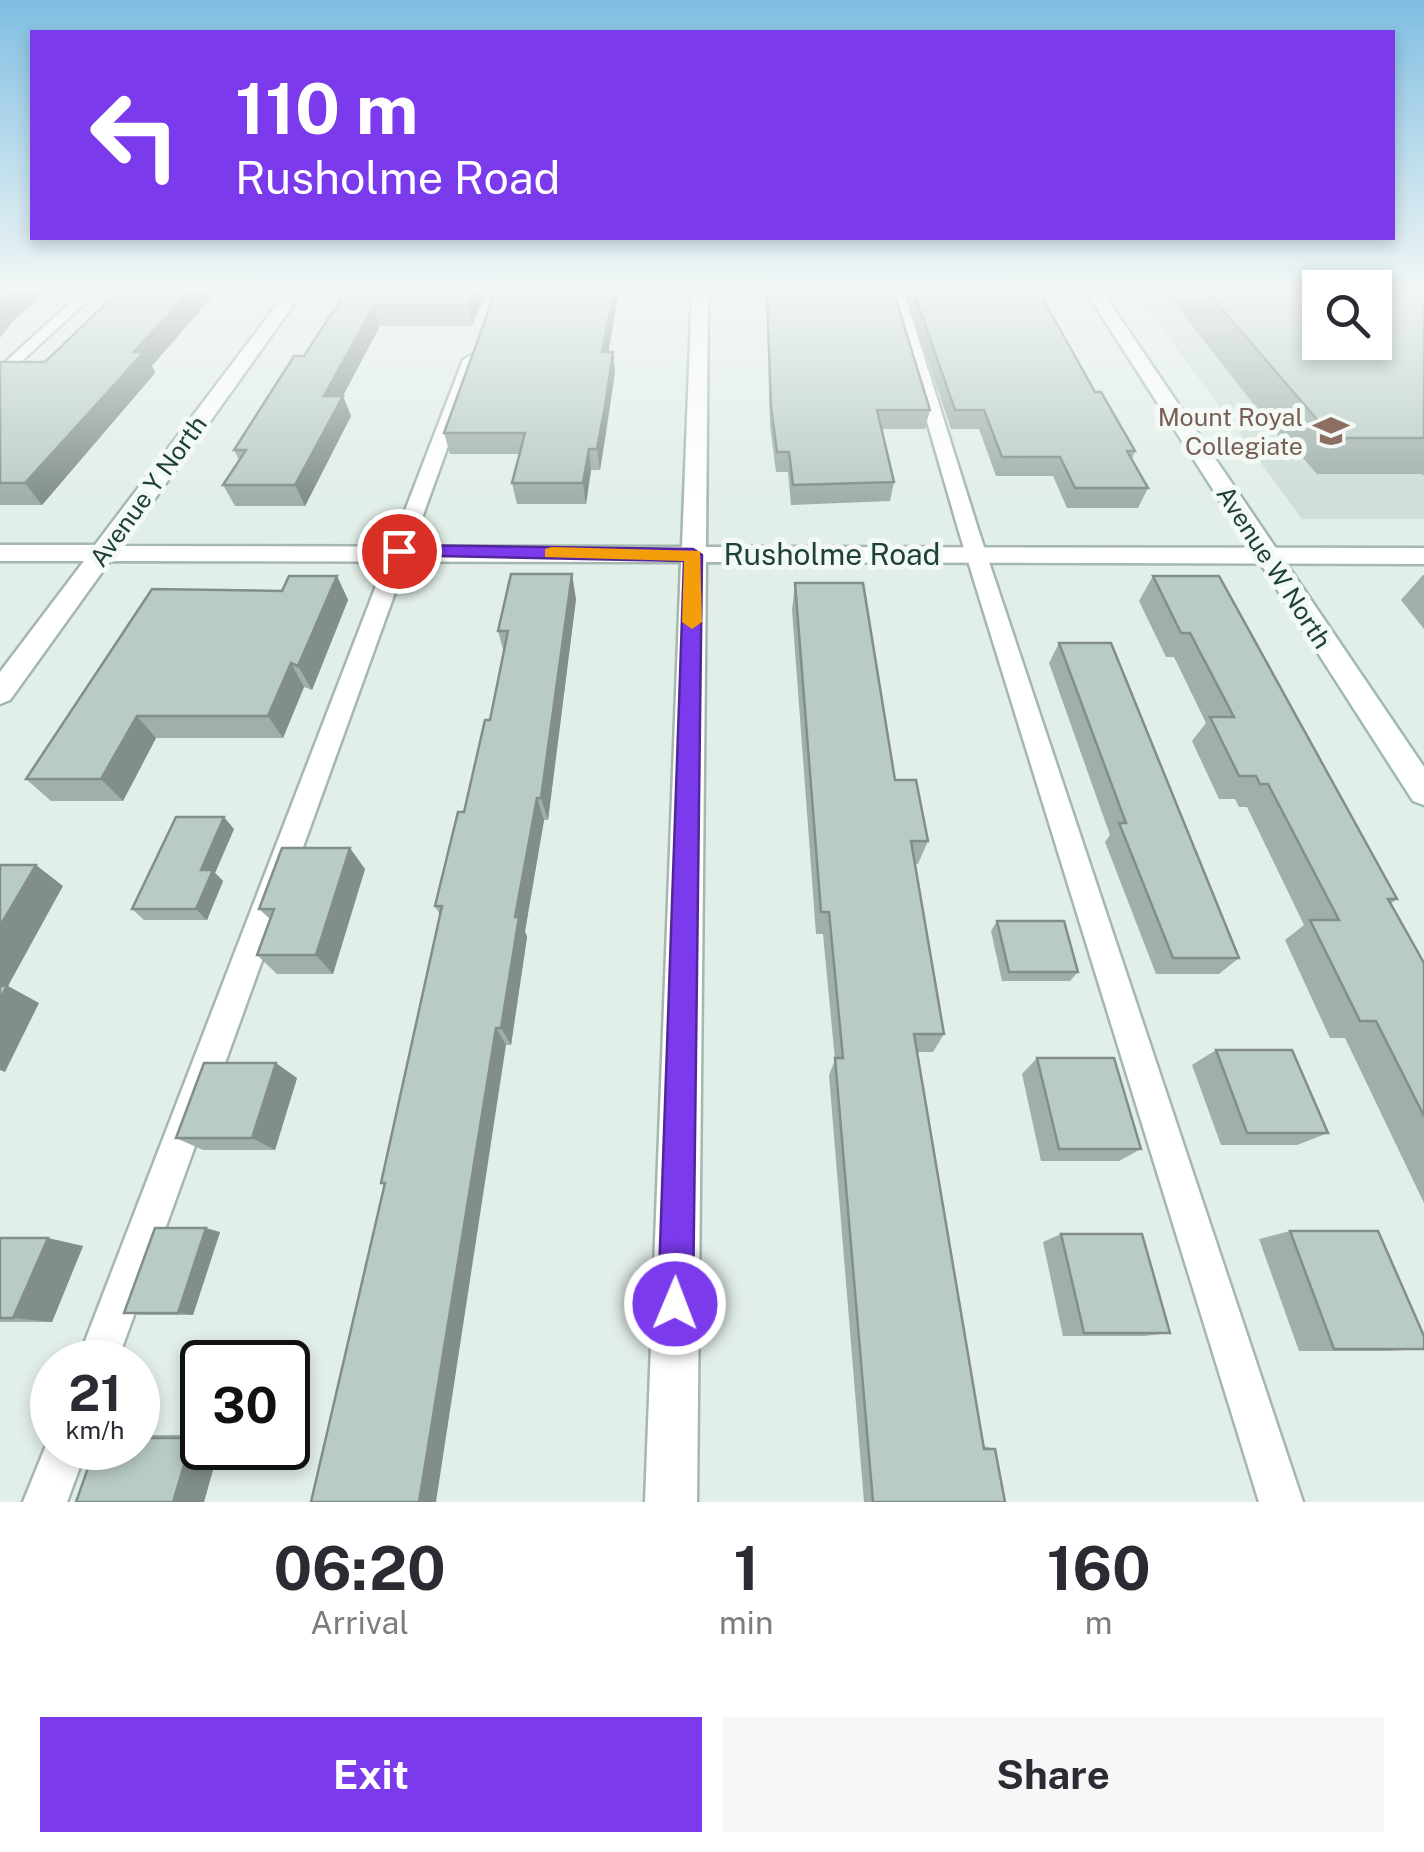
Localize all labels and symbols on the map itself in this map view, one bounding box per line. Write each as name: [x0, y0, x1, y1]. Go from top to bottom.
place label: Mount Royal Collegiate: [1158, 402, 1303, 461]
street label: Avenue Y North: [83, 410, 213, 572]
school or university icon: Mount Royal Collegiate: [1312, 412, 1350, 450]
street label: Avenue W North: [1210, 480, 1338, 654]
pin: [357, 509, 442, 594]
street label: Rusholme Road: [724, 536, 940, 572]
position arrow: [623, 1252, 727, 1356]
speed limit sign: 30: [180, 1340, 310, 1470]

